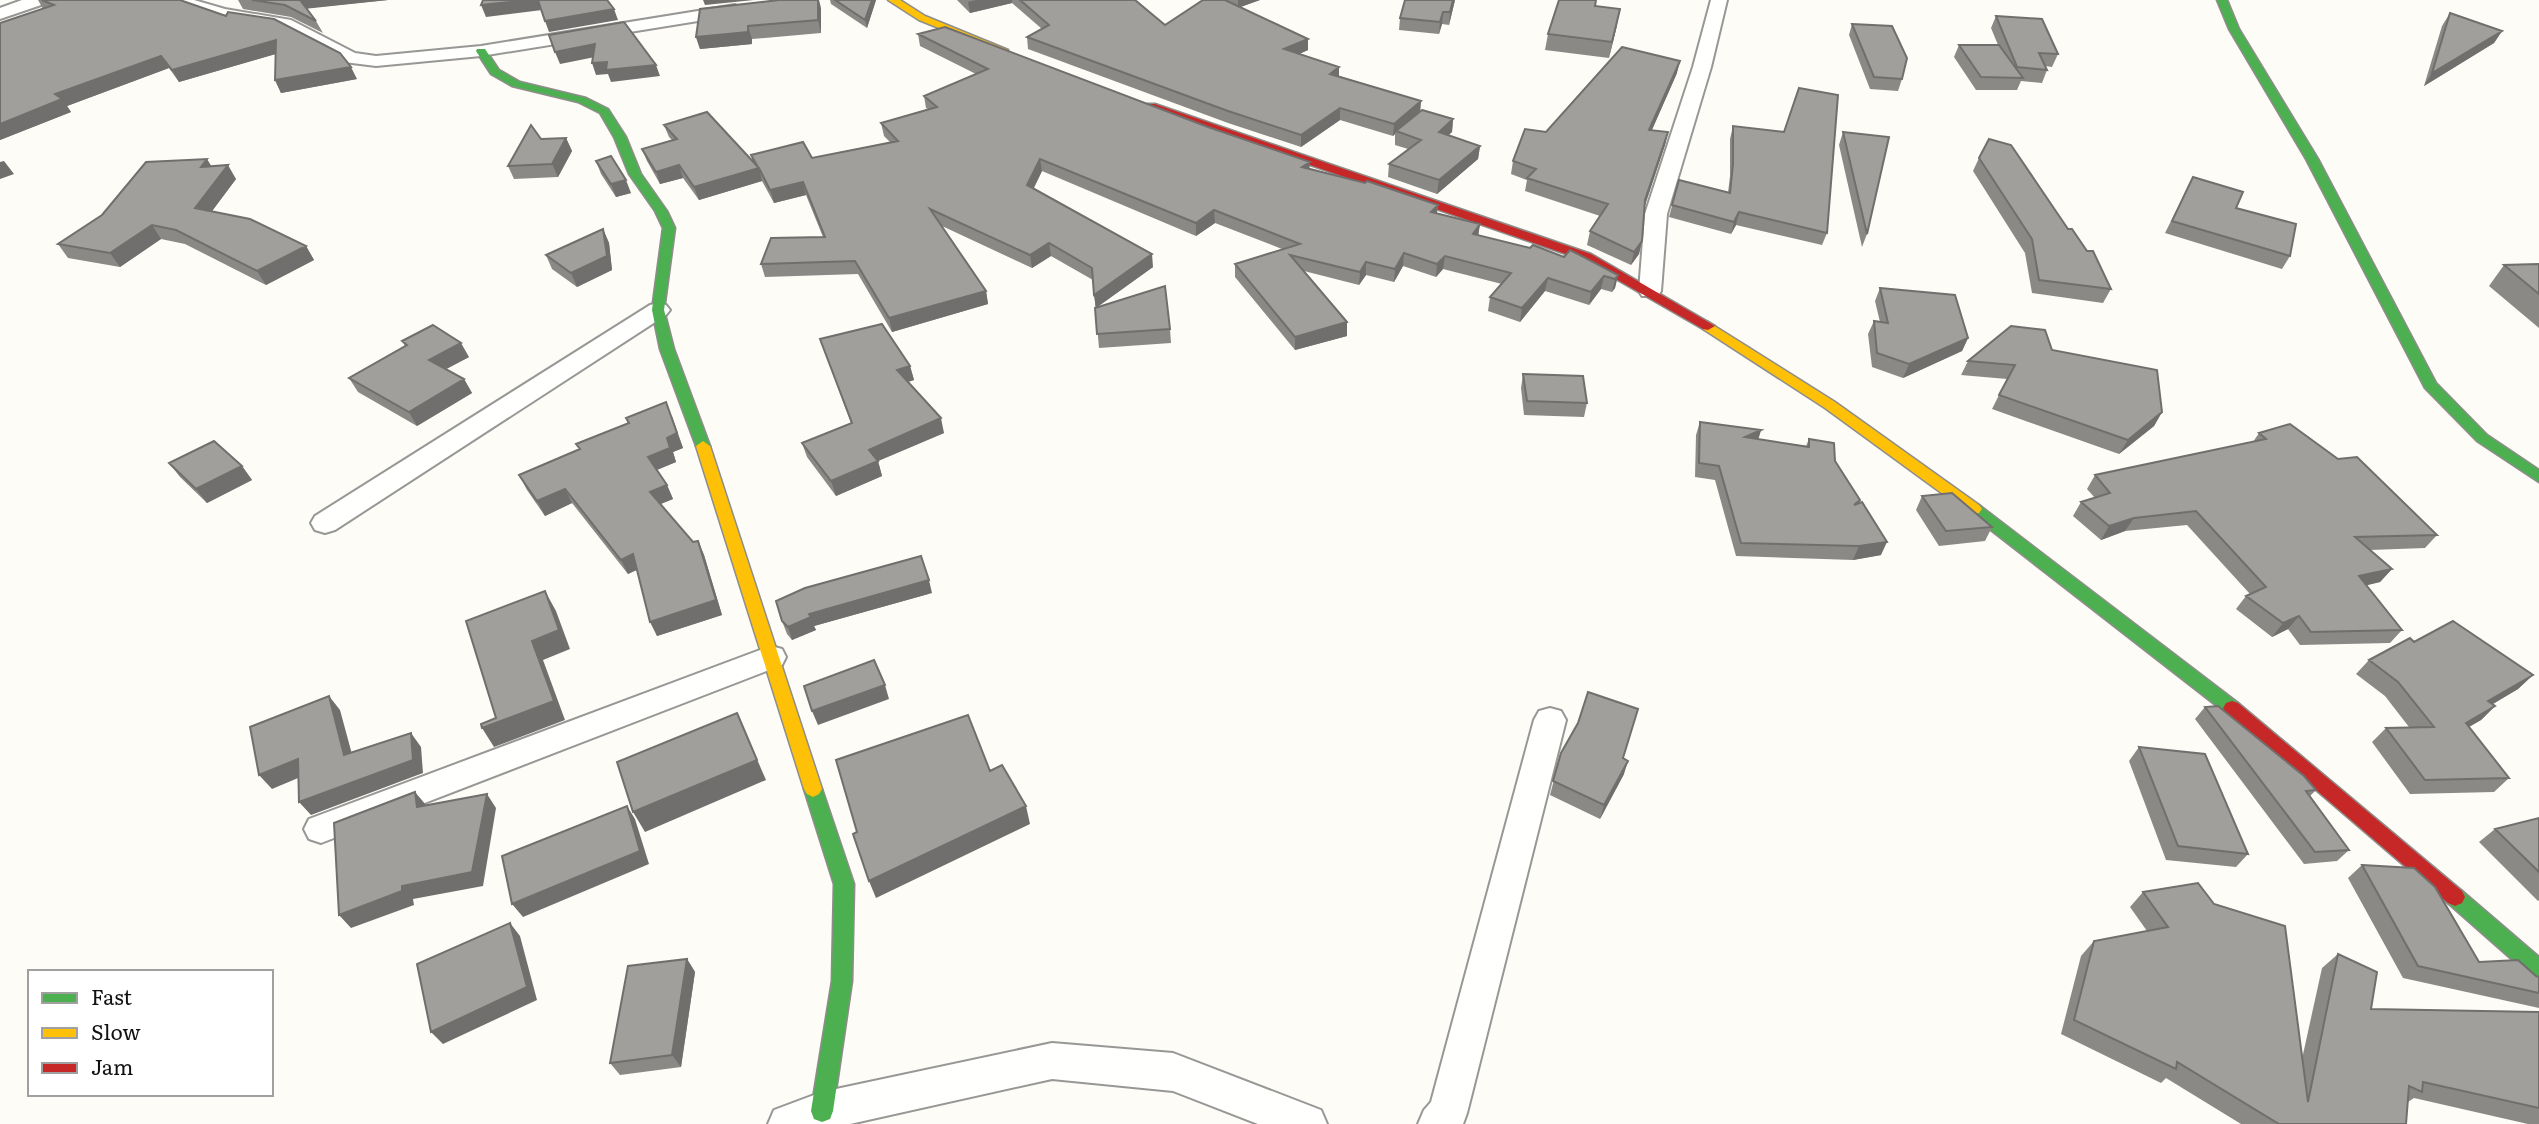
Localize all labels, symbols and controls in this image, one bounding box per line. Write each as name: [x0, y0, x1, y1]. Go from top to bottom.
legend: [28, 970, 273, 1096]
text: Fast: [91, 980, 132, 1011]
text: Slow: [91, 1015, 141, 1046]
text: Jam: [91, 1050, 133, 1081]

